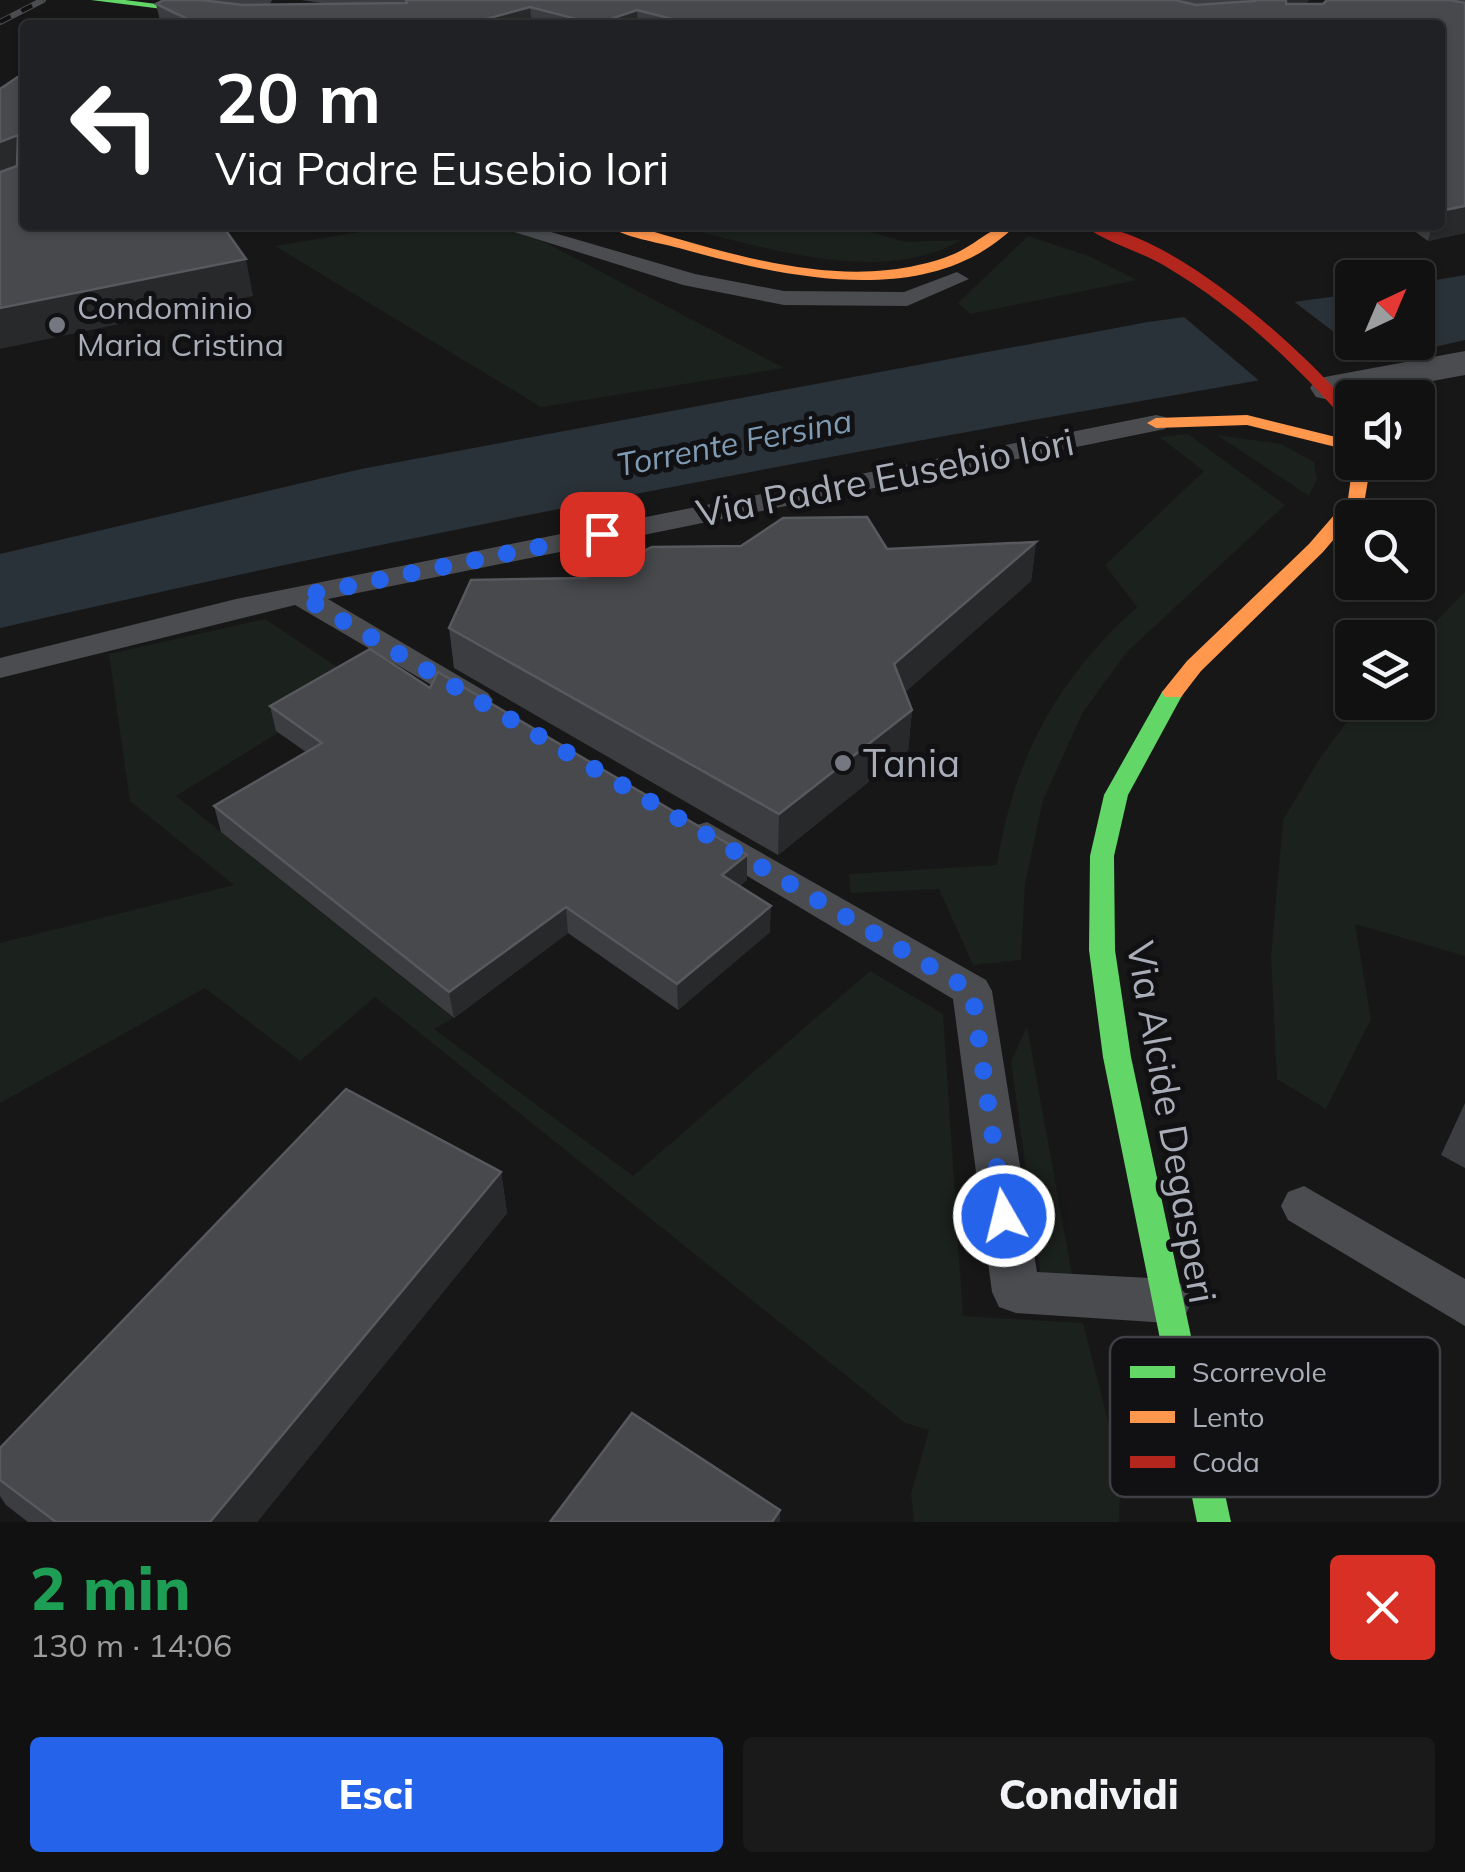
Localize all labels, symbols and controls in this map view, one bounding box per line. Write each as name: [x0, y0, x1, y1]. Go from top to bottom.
text: 20 m: [215, 53, 381, 141]
icon: left: [50, 60, 180, 190]
text: Via Padre Eusebio Iori: [215, 140, 669, 196]
north arrow: [1335, 260, 1435, 360]
map controls: [1335, 260, 1435, 720]
place label: Condominio Maria Cristina: [77, 287, 284, 364]
marker: Condominio Maria Cristina: [46, 314, 68, 336]
button: sound: [1335, 380, 1435, 480]
water label: Torrente Fersina: [613, 400, 855, 484]
street label: Via Padre Eusebio Iori: [692, 417, 1078, 537]
pin: [560, 492, 645, 577]
button: search: [1335, 500, 1435, 600]
icon: arrive: [575, 507, 630, 562]
button: layers: [1335, 620, 1435, 720]
place label: Tania: [863, 739, 960, 787]
marker: Tania: [832, 752, 854, 774]
street label: Via Alcide Degasperi: [1117, 937, 1227, 1307]
position arrow: [952, 1164, 1056, 1268]
legend: [1110, 1337, 1440, 1497]
text: Scorrevole: [1192, 1354, 1327, 1389]
text: Lento: [1192, 1399, 1264, 1434]
text: Coda: [1192, 1444, 1260, 1479]
text: 2 min: [30, 1550, 191, 1625]
button: close: [1330, 1555, 1435, 1660]
text: 130 m · 14:06: [30, 1625, 232, 1665]
button: Esci: [30, 1737, 723, 1852]
button: Condividi: [743, 1737, 1435, 1852]

